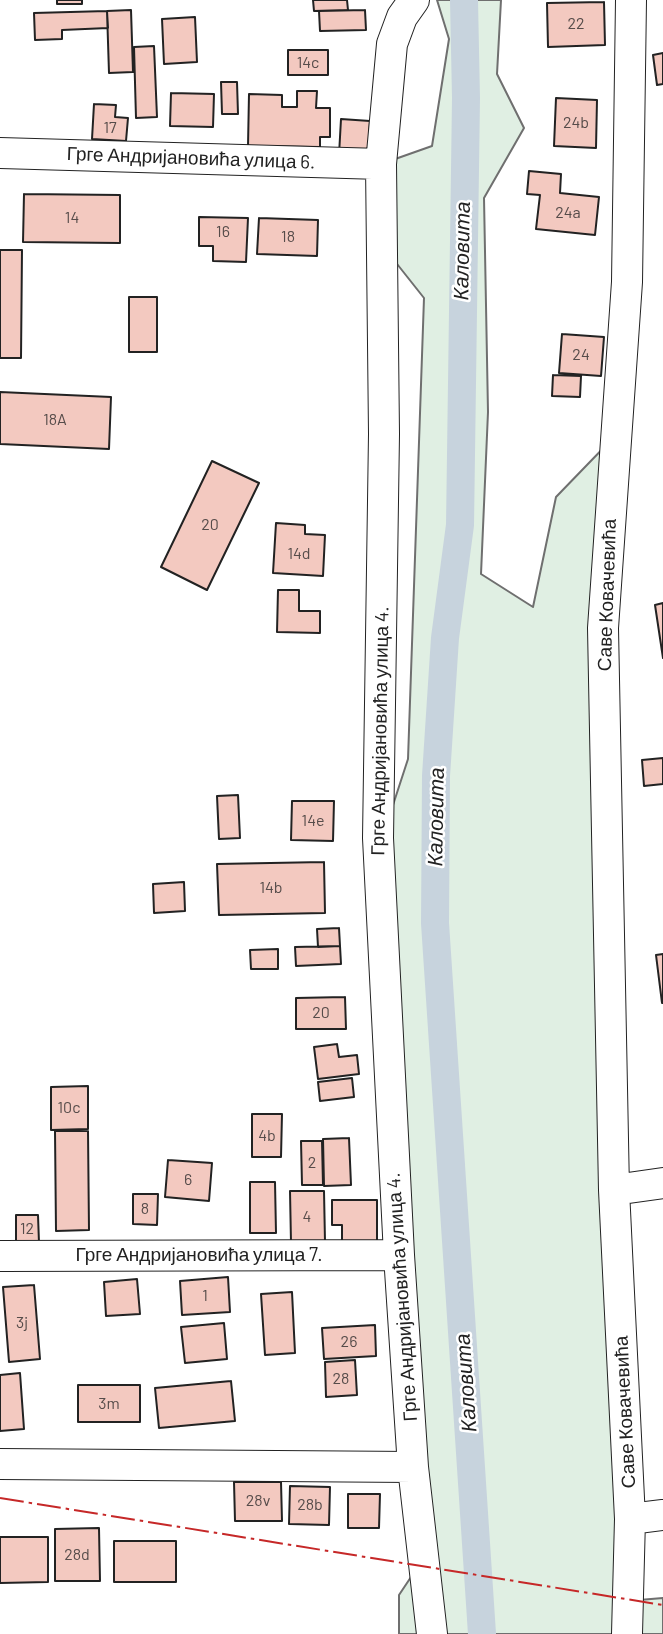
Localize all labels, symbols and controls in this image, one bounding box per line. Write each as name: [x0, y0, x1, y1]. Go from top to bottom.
house number: 22: [567, 14, 585, 34]
house number: 14c: [297, 53, 319, 73]
house number: 24b: [563, 113, 589, 133]
house number: 17: [103, 118, 117, 138]
street label: Грге Андријановића улица 6.: [66, 142, 316, 174]
water label: Каловита: [449, 201, 475, 301]
house number: 24a: [555, 203, 581, 223]
house number: 14: [65, 208, 79, 228]
house number: 16: [216, 222, 230, 242]
house number: 18: [281, 227, 295, 247]
house number: 24: [572, 345, 590, 365]
house number: 18A: [43, 410, 67, 430]
house number: 20: [201, 515, 219, 535]
street label: Саве Ковачевића: [593, 518, 621, 672]
house number: 14d: [287, 544, 311, 564]
street label: Грге Андријановића улица 4.: [366, 606, 394, 856]
water label: Каловита: [423, 767, 449, 867]
house number: 14e: [302, 811, 324, 831]
house number: 14b: [259, 878, 283, 898]
house number: 20: [312, 1003, 330, 1023]
house number: 10c: [58, 1098, 80, 1118]
house number: 4b: [258, 1126, 276, 1146]
house number: 2: [308, 1153, 316, 1173]
house number: 6: [184, 1170, 192, 1190]
street label: Грге Андријановића улица 4.: [382, 1172, 422, 1422]
house number: 8: [141, 1199, 149, 1219]
house number: 4: [303, 1207, 311, 1227]
house number: 12: [20, 1219, 34, 1239]
street label: Грге Андријановића улица 7.: [75, 1244, 323, 1266]
house number: 1: [202, 1286, 208, 1306]
house number: 3j: [16, 1313, 28, 1333]
house number: 26: [341, 1332, 357, 1352]
water label: Каловита: [450, 1333, 482, 1433]
street label: Саве Ковачевића: [610, 1335, 640, 1489]
house number: 28: [333, 1369, 349, 1389]
house number: 3m: [98, 1394, 120, 1414]
house number: 28v: [246, 1491, 270, 1511]
house number: 28b: [297, 1495, 323, 1515]
house number: 28d: [64, 1545, 90, 1565]

